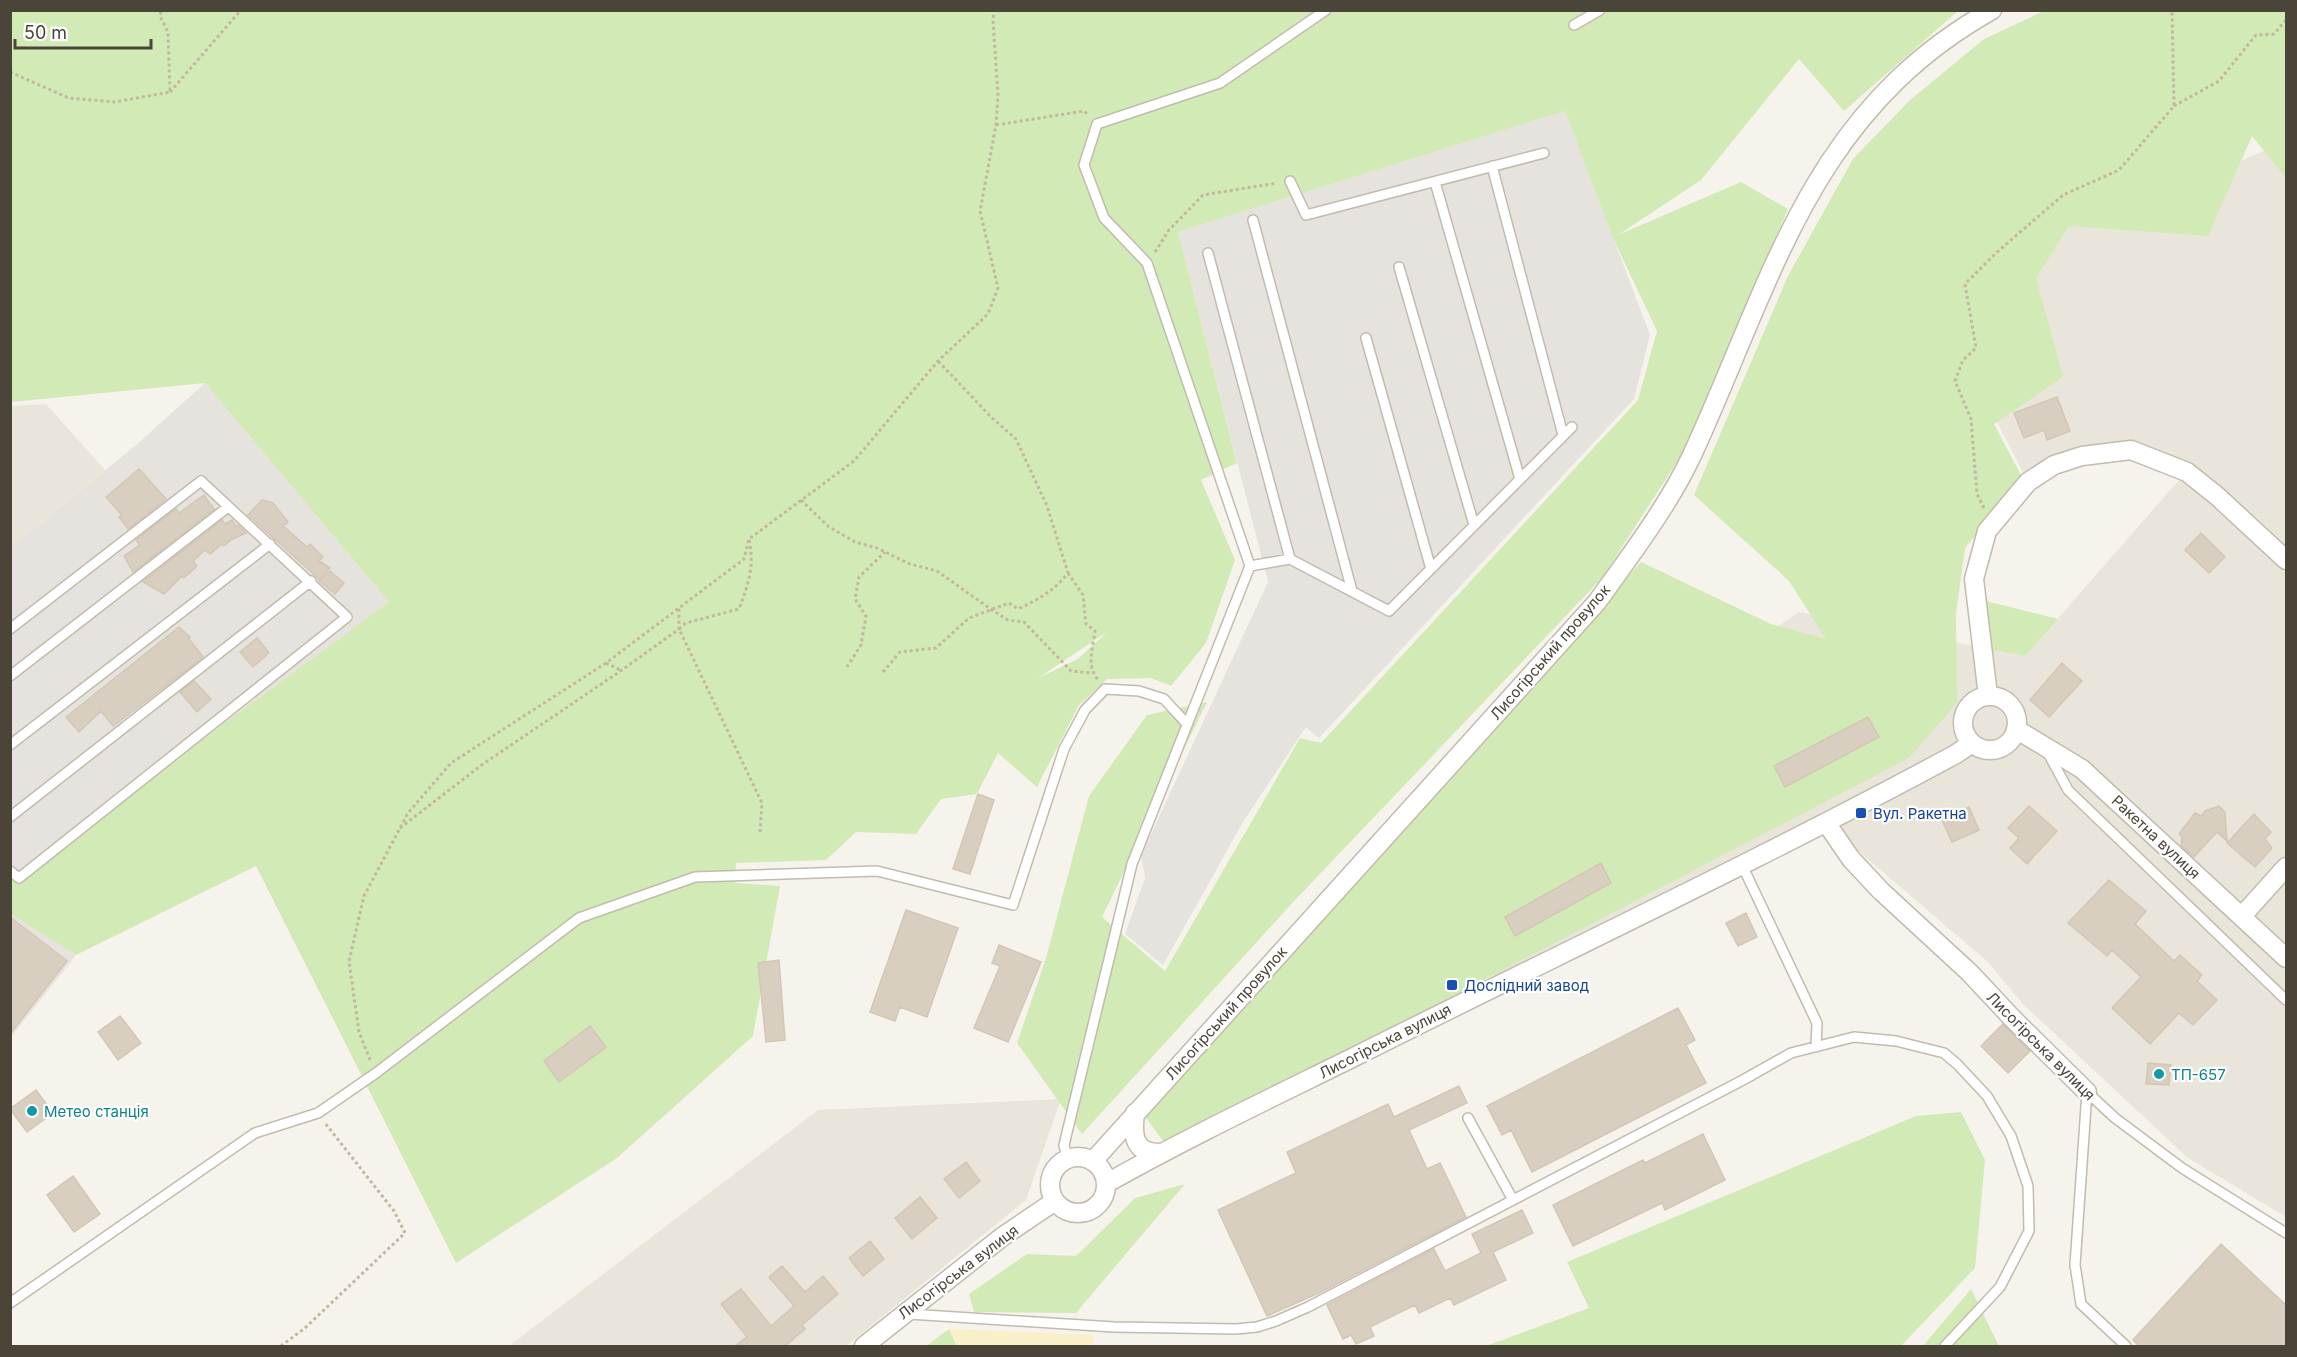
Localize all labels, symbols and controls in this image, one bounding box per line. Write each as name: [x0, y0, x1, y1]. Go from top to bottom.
scale bar: [15, 12, 152, 50]
text: 50 m: [24, 22, 67, 43]
street label: Лисогірський провулок: [1486, 580, 1614, 724]
street label: Ракетна вулиця: [2108, 791, 2204, 883]
place label: Вул. Ракетна: [1873, 804, 1967, 823]
marker: Вул. Ракетна: [1854, 806, 1868, 820]
street label: Лисогірський провулок: [1161, 942, 1291, 1084]
place label: Дослідний завод: [1464, 976, 1589, 995]
marker: Дослідний завод: [1445, 978, 1459, 992]
street label: Лисогірська вулиця: [1983, 988, 2099, 1104]
street label: Лисогірська вулиця: [1316, 999, 1454, 1083]
place label: ТП-657: [2171, 1065, 2226, 1084]
marker: ТП-657: [2152, 1067, 2166, 1081]
place label: Метео станція: [44, 1102, 149, 1121]
marker: Метео станція: [25, 1104, 39, 1118]
street label: Лисогірська вулиця: [894, 1220, 1022, 1324]

